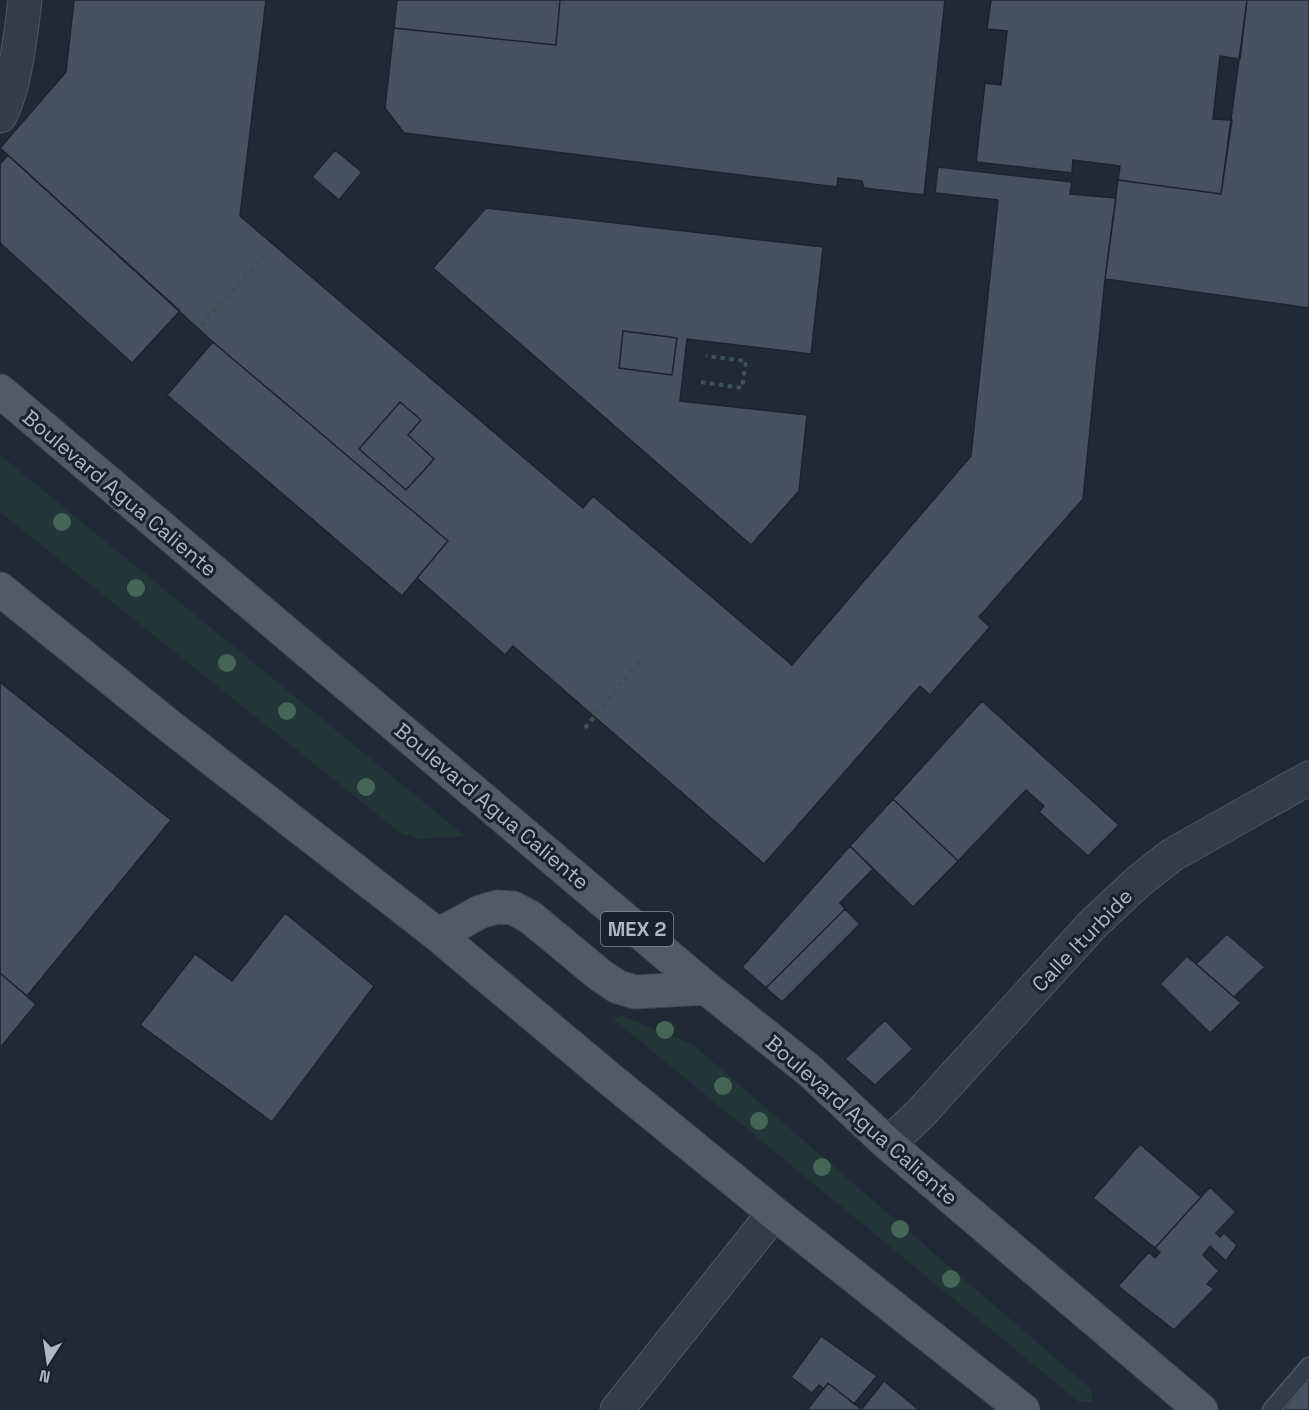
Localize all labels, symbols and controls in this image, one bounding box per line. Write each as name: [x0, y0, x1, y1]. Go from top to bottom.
street label: Boulevard Agua Caliente: [17, 404, 223, 582]
street label: Boulevard Agua Caliente: [389, 717, 595, 895]
street label: Calle Iturbide: [1026, 882, 1138, 998]
road number: MEX 2: [601, 912, 673, 946]
street label: Boulevard Agua Caliente: [760, 1029, 964, 1211]
north arrow: [18, 1332, 78, 1392]
text: N: [38, 1365, 52, 1388]

